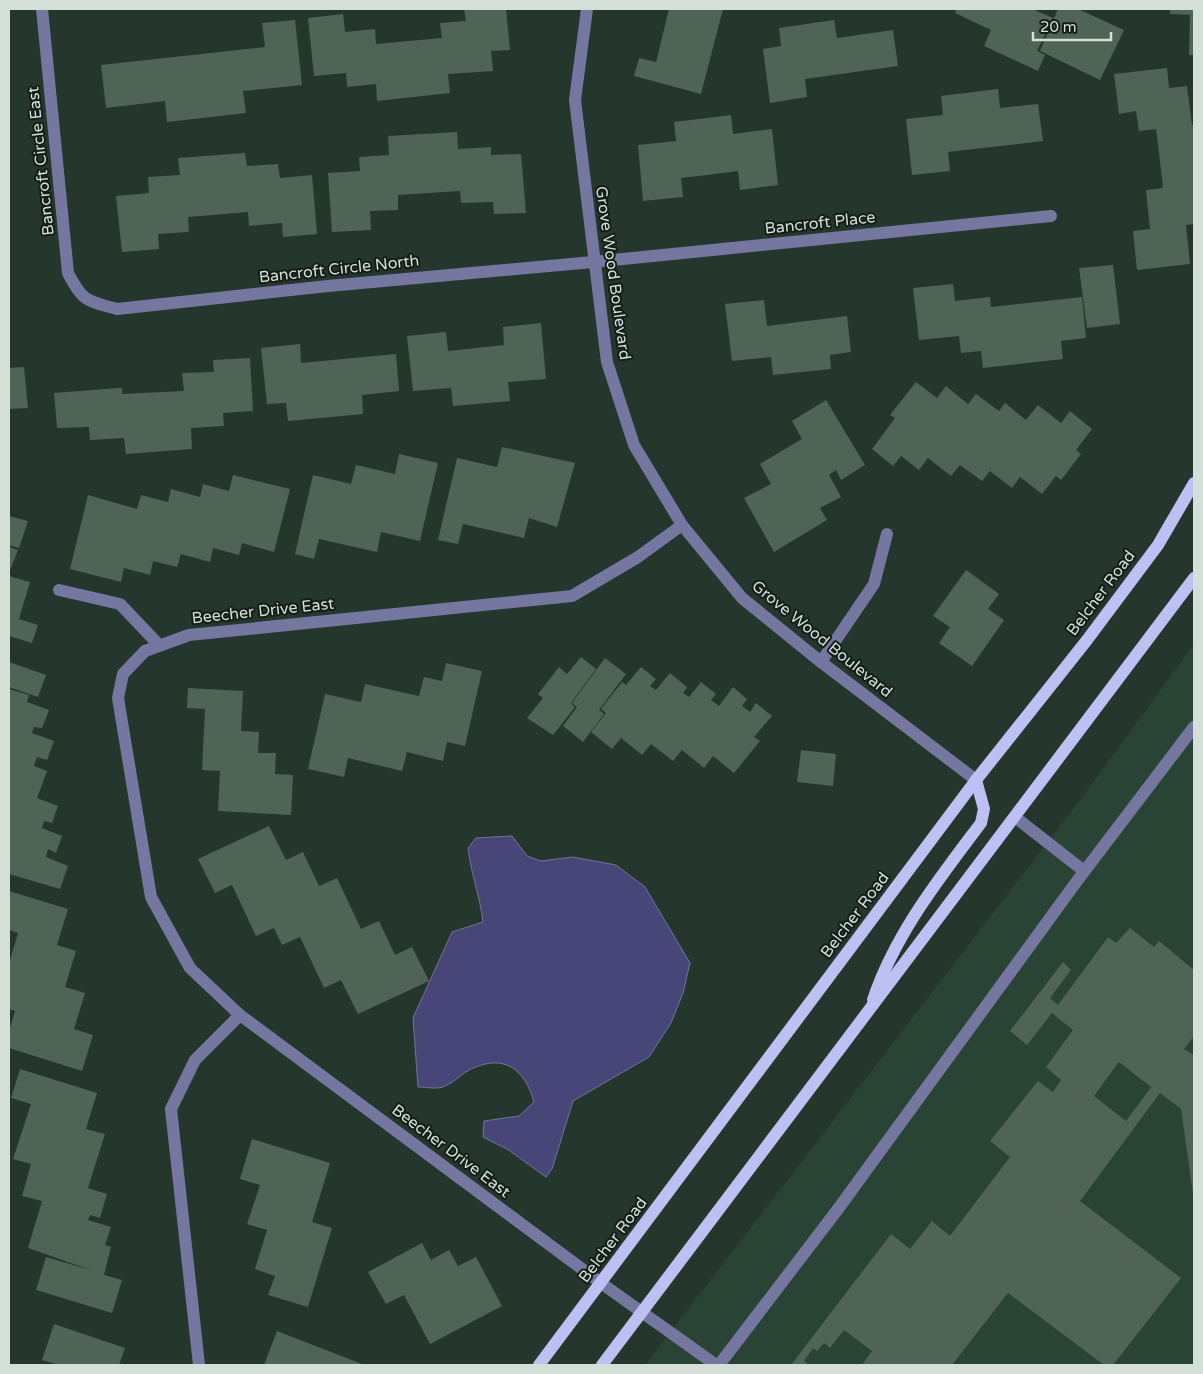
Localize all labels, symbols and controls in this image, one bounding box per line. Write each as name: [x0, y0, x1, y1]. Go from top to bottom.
scale bar: [1033, 10, 1110, 42]
text: 20 m: [1040, 18, 1077, 36]
street label: Bancroft Circle East: [23, 86, 59, 236]
street label: Grove Wood Boulevard: [591, 185, 635, 361]
street label: Bancroft Place: [764, 207, 876, 239]
street label: Bancroft Circle North: [258, 251, 420, 287]
street label: Belcher Road: [1062, 546, 1140, 640]
street label: Grove Wood Boulevard: [748, 576, 896, 702]
street label: Beecher Drive East: [191, 594, 335, 628]
street label: Belcher Road: [816, 868, 894, 962]
street label: Beecher Drive East: [388, 1100, 514, 1202]
street label: Belcher Road: [574, 1193, 652, 1287]

